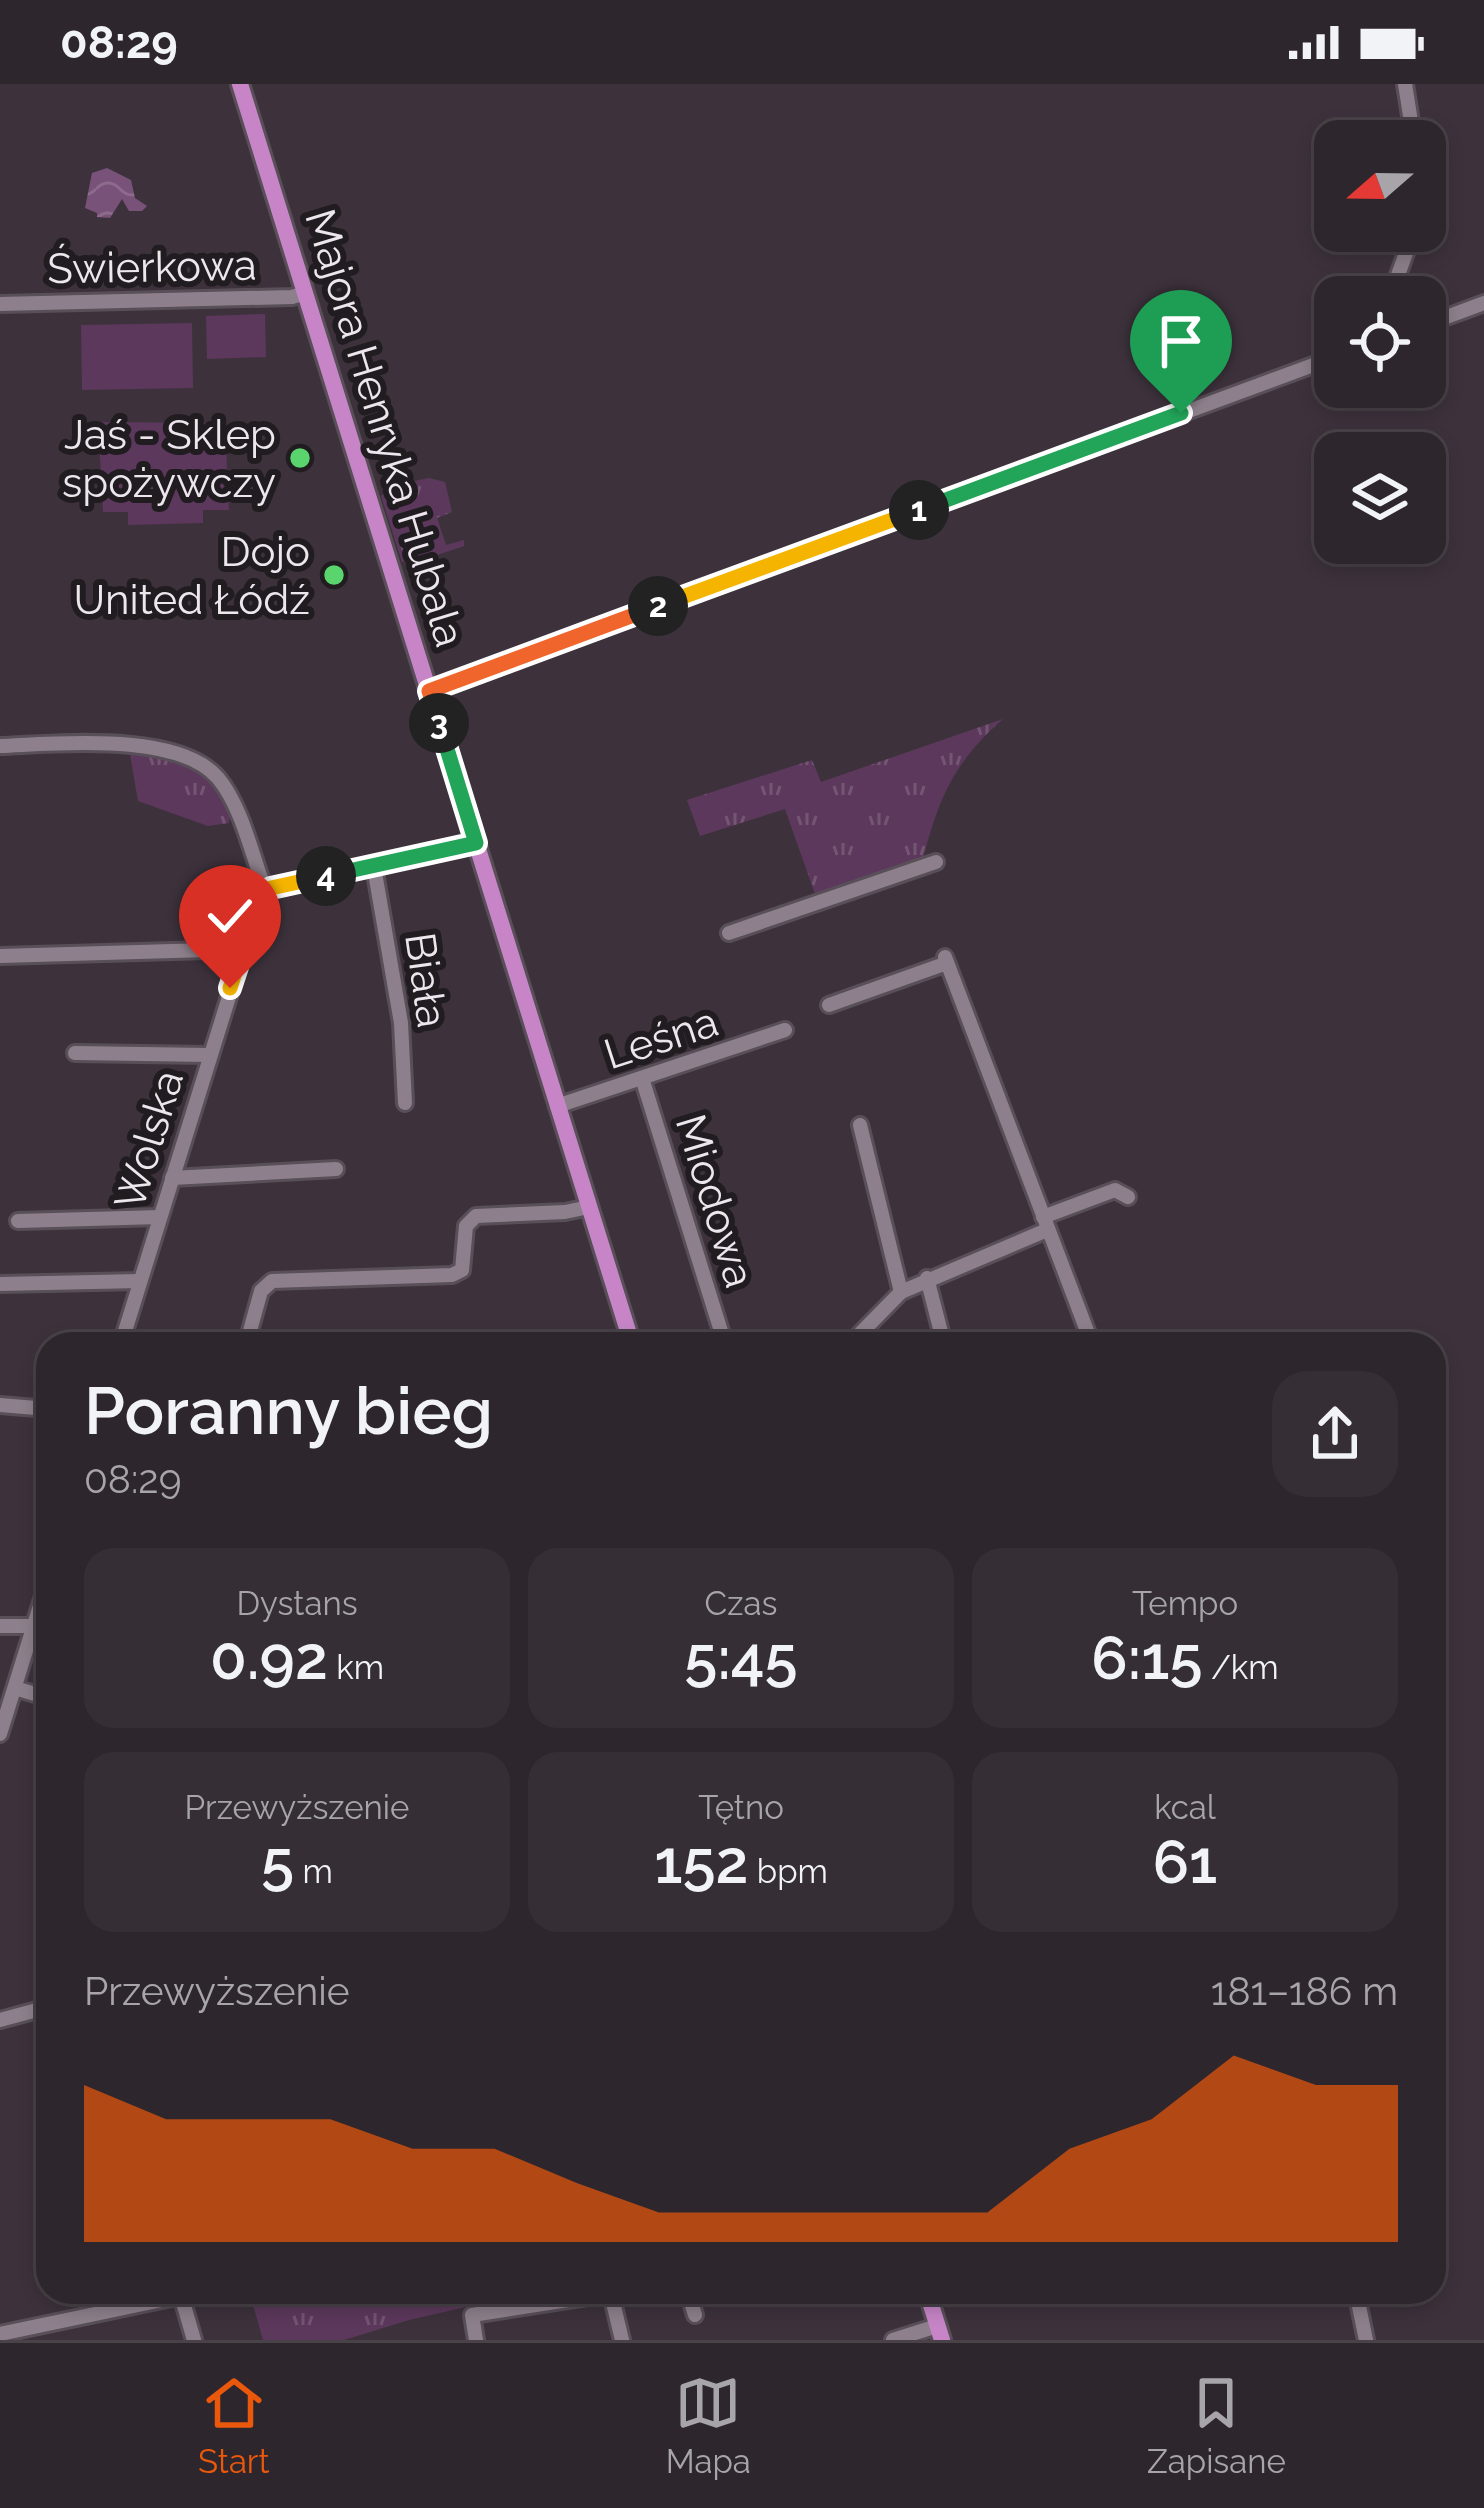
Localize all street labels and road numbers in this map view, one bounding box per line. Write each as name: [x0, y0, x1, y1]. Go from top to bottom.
street label: Majora Henryka Hubala: [295, 204, 475, 652]
street label: Świerkowa: [47, 241, 257, 293]
street label: Biała: [395, 929, 457, 1031]
street label: Leśna: [598, 997, 724, 1079]
street label: Wolska: [105, 1065, 193, 1215]
street label: Miodowa: [666, 1109, 764, 1293]

